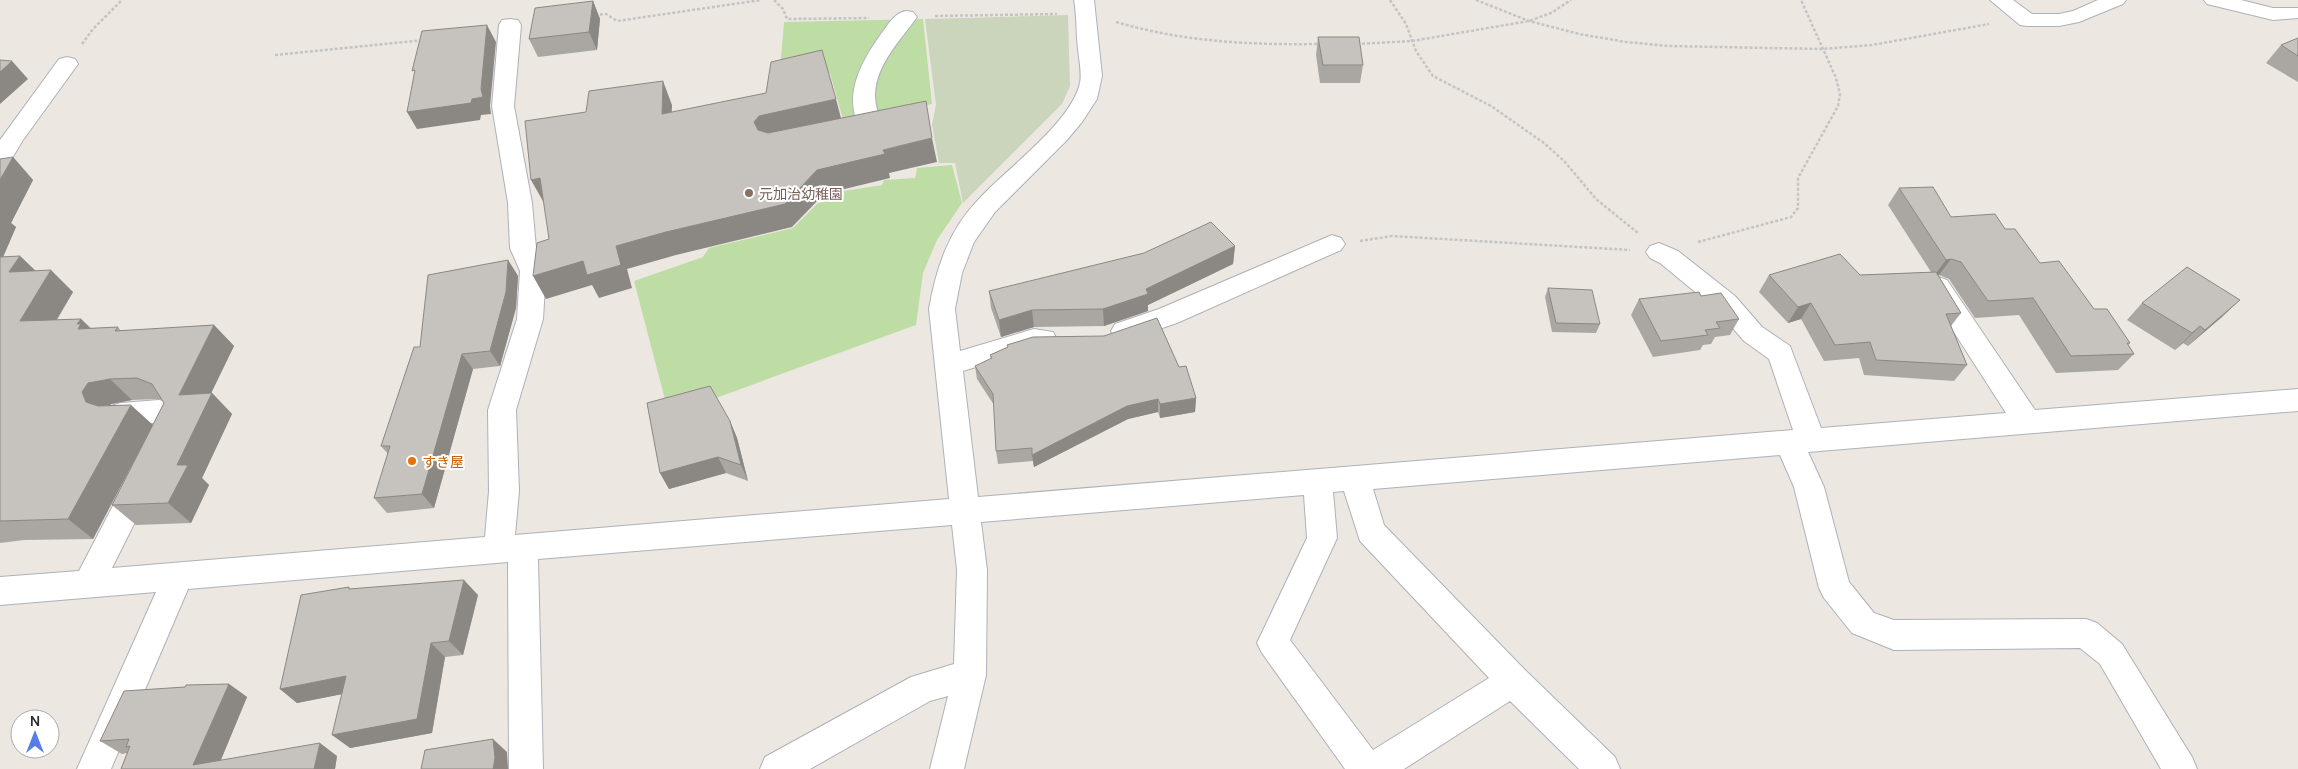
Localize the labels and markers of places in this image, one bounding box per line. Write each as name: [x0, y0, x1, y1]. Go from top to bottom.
place label: 元加治幼稚園: [759, 184, 843, 203]
marker: 元加治幼稚園: [743, 187, 755, 199]
place label: すき屋: [422, 452, 464, 471]
marker: すき屋: [406, 455, 418, 467]

